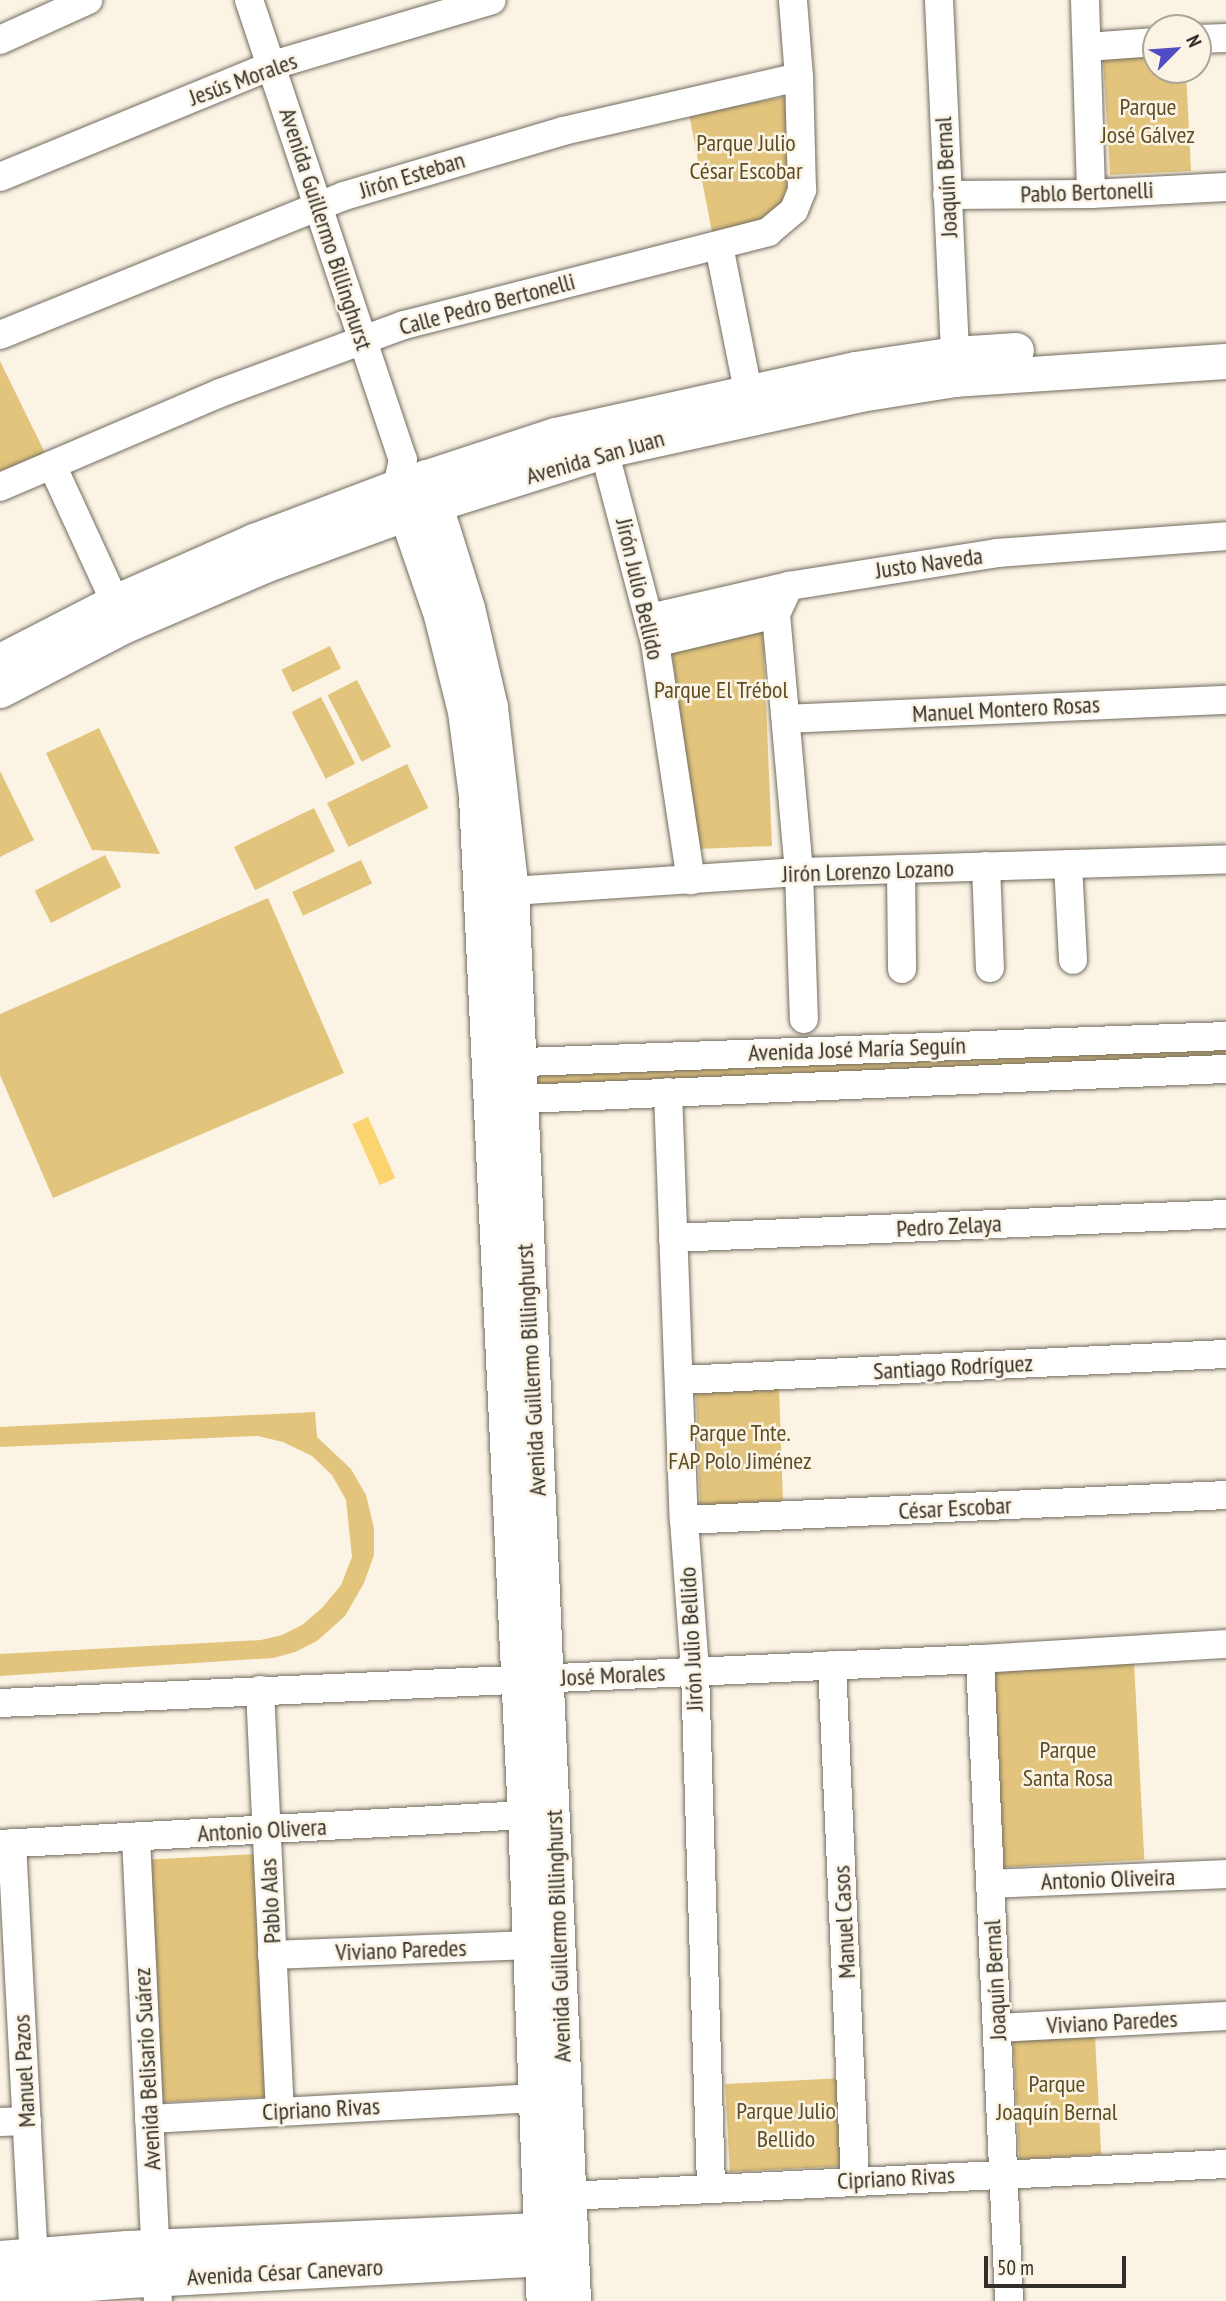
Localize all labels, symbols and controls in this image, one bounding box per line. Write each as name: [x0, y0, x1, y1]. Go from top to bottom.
north arrow: [1142, 14, 1212, 84]
text: N: [1181, 31, 1207, 51]
street label: Jesús Morales: [185, 46, 301, 112]
park label: Parque José Gálvez: [1101, 93, 1195, 149]
street label: Avenida Guillermo Billinghurst: [273, 104, 379, 354]
street label: Joaquín Bernal: [928, 116, 964, 238]
park label: Parque Julio César Escobar: [689, 129, 803, 185]
street label: Jirón Esteban: [356, 145, 468, 205]
street label: Pablo Bertonelli: [1020, 175, 1154, 209]
street label: Calle Pedro Bertonelli: [396, 267, 578, 341]
street label: Avenida San Juan: [523, 424, 667, 490]
street label: Jirón Julio Bellido: [610, 515, 670, 663]
street label: Justo Naveda: [874, 541, 984, 585]
park label: Parque El Trébol: [654, 676, 788, 704]
street label: Manuel Montero Rosas: [911, 690, 1101, 728]
street label: Jirón Lorenzo Lozano: [782, 854, 954, 888]
street label: Avenida José María Seguín: [748, 1031, 966, 1067]
street label: Pedro Zelaya: [895, 1209, 1003, 1243]
street label: Avenida Guillermo Billinghurst: [510, 1243, 552, 1497]
street label: Santiago Rodríguez: [872, 1348, 1034, 1386]
park label: Parque Tnte. FAP Polo Jiménez: [668, 1419, 812, 1475]
street label: César Escobar: [898, 1491, 1012, 1525]
street label: Jirón Julio Bellido: [673, 1566, 709, 1712]
street label: José Morales: [560, 1658, 666, 1692]
park label: Parque Santa Rosa: [1023, 1736, 1113, 1792]
street label: Avenida Guillermo Billinghurst: [539, 1809, 577, 2063]
street label: Antonio Olivera: [197, 1812, 327, 1848]
street label: Pablo Alas: [253, 1857, 287, 1945]
street label: Antonio Oliveira: [1040, 1862, 1176, 1896]
street label: Manuel Casos: [827, 1865, 861, 1979]
street label: Joaquín Bernal: [977, 1919, 1013, 2041]
street label: Viviano Paredes: [335, 1933, 467, 1967]
street label: Avenida Belisario Suárez: [127, 1967, 167, 2171]
street label: Viviano Paredes: [1046, 2004, 1178, 2040]
street label: Manuel Pazos: [7, 2014, 41, 2128]
park label: Parque Joaquín Bernal: [997, 2070, 1117, 2126]
street label: Cipriano Rivas: [261, 2092, 381, 2126]
park label: Parque Julio Bellido: [736, 2097, 836, 2153]
street label: Cipriano Rivas: [836, 2161, 956, 2195]
scale bar: [988, 2242, 1130, 2286]
street label: Avenida César Canevaro: [186, 2252, 384, 2292]
text: 50 m: [997, 2254, 1034, 2281]

